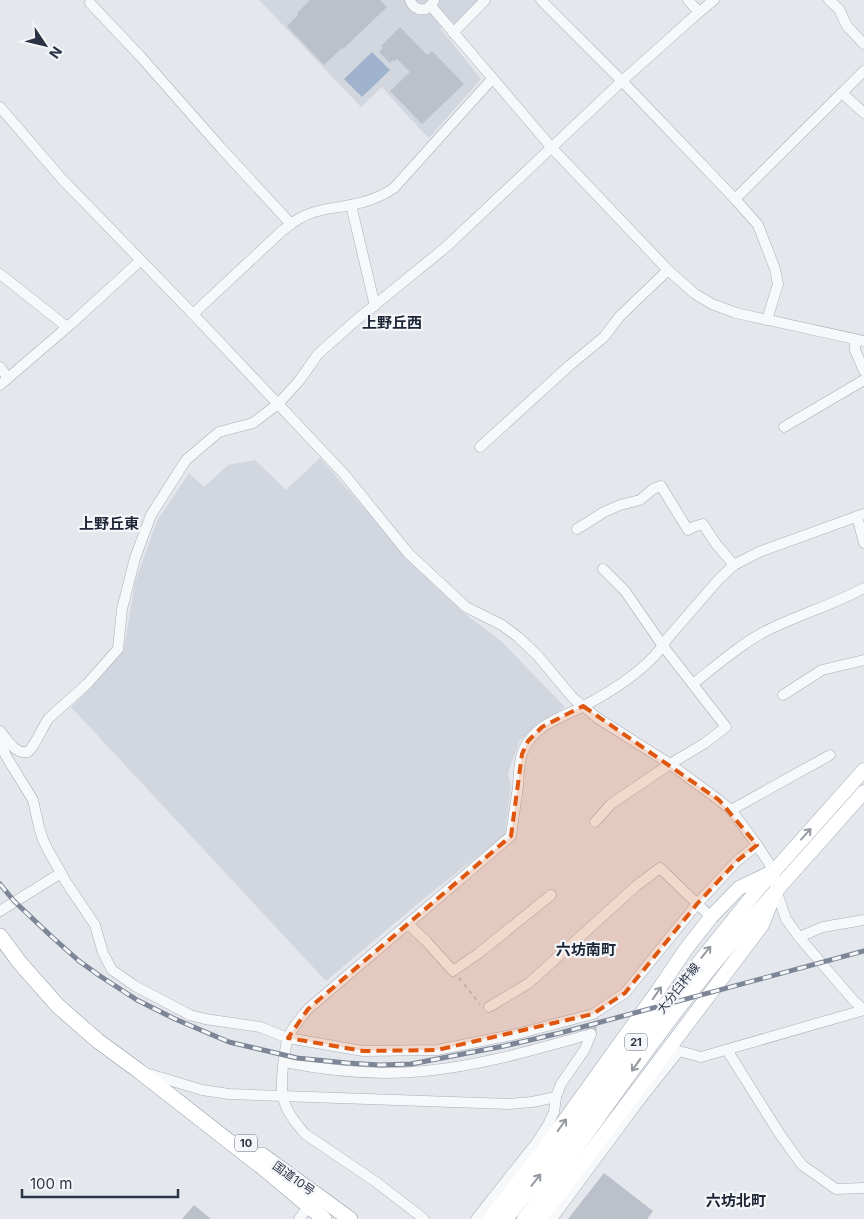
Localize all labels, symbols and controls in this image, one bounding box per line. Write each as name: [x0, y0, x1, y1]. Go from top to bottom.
north arrow: [20, 20, 70, 70]
text: N: [46, 43, 66, 62]
district label: 上野丘西: [362, 313, 422, 332]
district label: 上野丘東: [79, 514, 139, 533]
one-way arrow: [800, 828, 812, 841]
district label: 六坊南町: [556, 940, 616, 959]
one-way arrow: [701, 946, 712, 959]
street label: 大分臼杵線: [654, 960, 702, 1016]
one-way arrow: [652, 986, 662, 1000]
road number: 21: [625, 1034, 647, 1050]
one-way arrow: [631, 1058, 642, 1071]
one-way arrow: [557, 1118, 567, 1132]
road number: 10: [235, 1134, 257, 1152]
street label: 国道10号: [270, 1158, 318, 1198]
scale bar: [22, 1166, 179, 1198]
text: 100 m: [30, 1174, 72, 1193]
one-way arrow: [531, 1174, 542, 1187]
district label: 六坊北町: [706, 1191, 766, 1210]

